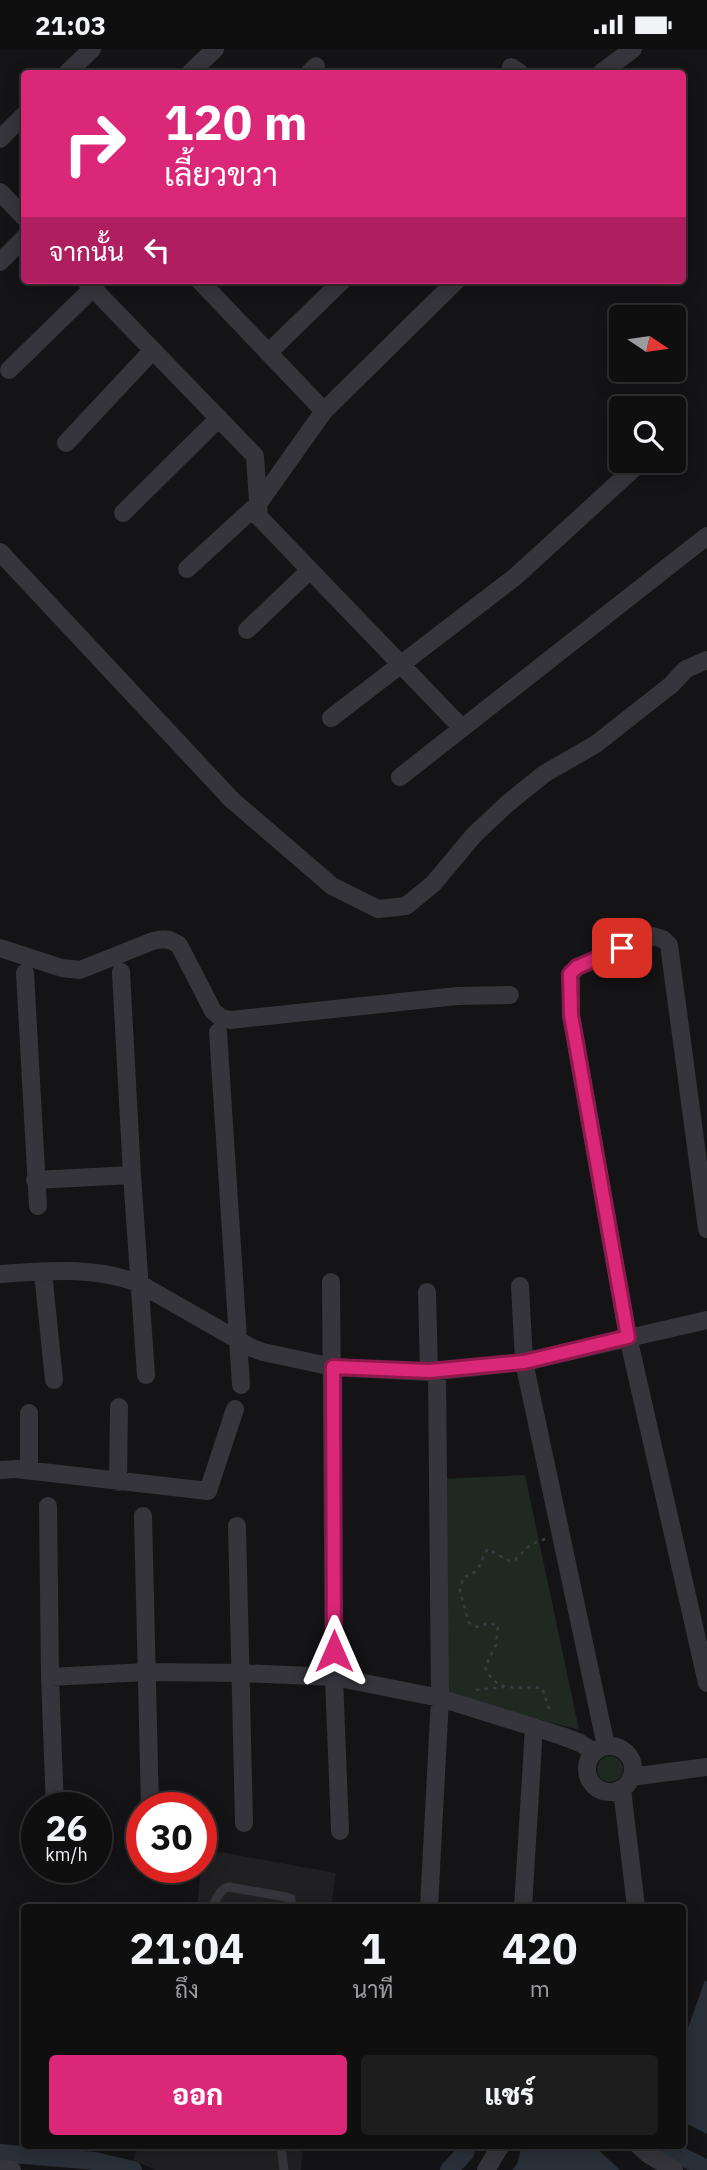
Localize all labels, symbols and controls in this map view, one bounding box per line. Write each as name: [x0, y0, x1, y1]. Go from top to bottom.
text: 21:03: [35, 8, 106, 42]
text: 120 m: [164, 90, 308, 153]
icon: right: [49, 98, 140, 189]
text: เลี้ยวขวา: [164, 153, 278, 195]
icon: left: [138, 231, 176, 269]
text: จากนั้น: [49, 234, 124, 268]
north arrow: [609, 305, 686, 381]
map controls: [609, 305, 686, 473]
button: search: [609, 396, 686, 473]
pin: [592, 918, 652, 978]
icon: arrive: [603, 929, 641, 967]
position arrow: [297, 1614, 371, 1688]
speed limit sign: 30: [126, 1792, 217, 1883]
text: 26: [45, 1805, 88, 1851]
text: km/h: [45, 1843, 88, 1866]
text: 21:04: [129, 1921, 244, 1976]
text: 1: [360, 1921, 386, 1976]
text: 420: [502, 1921, 578, 1976]
text: m: [530, 1973, 550, 2003]
text: ถึง: [175, 1974, 199, 2004]
text: นาที: [353, 1974, 393, 2004]
button: ออก: [49, 2055, 347, 2135]
button: แชร์: [361, 2055, 658, 2135]

